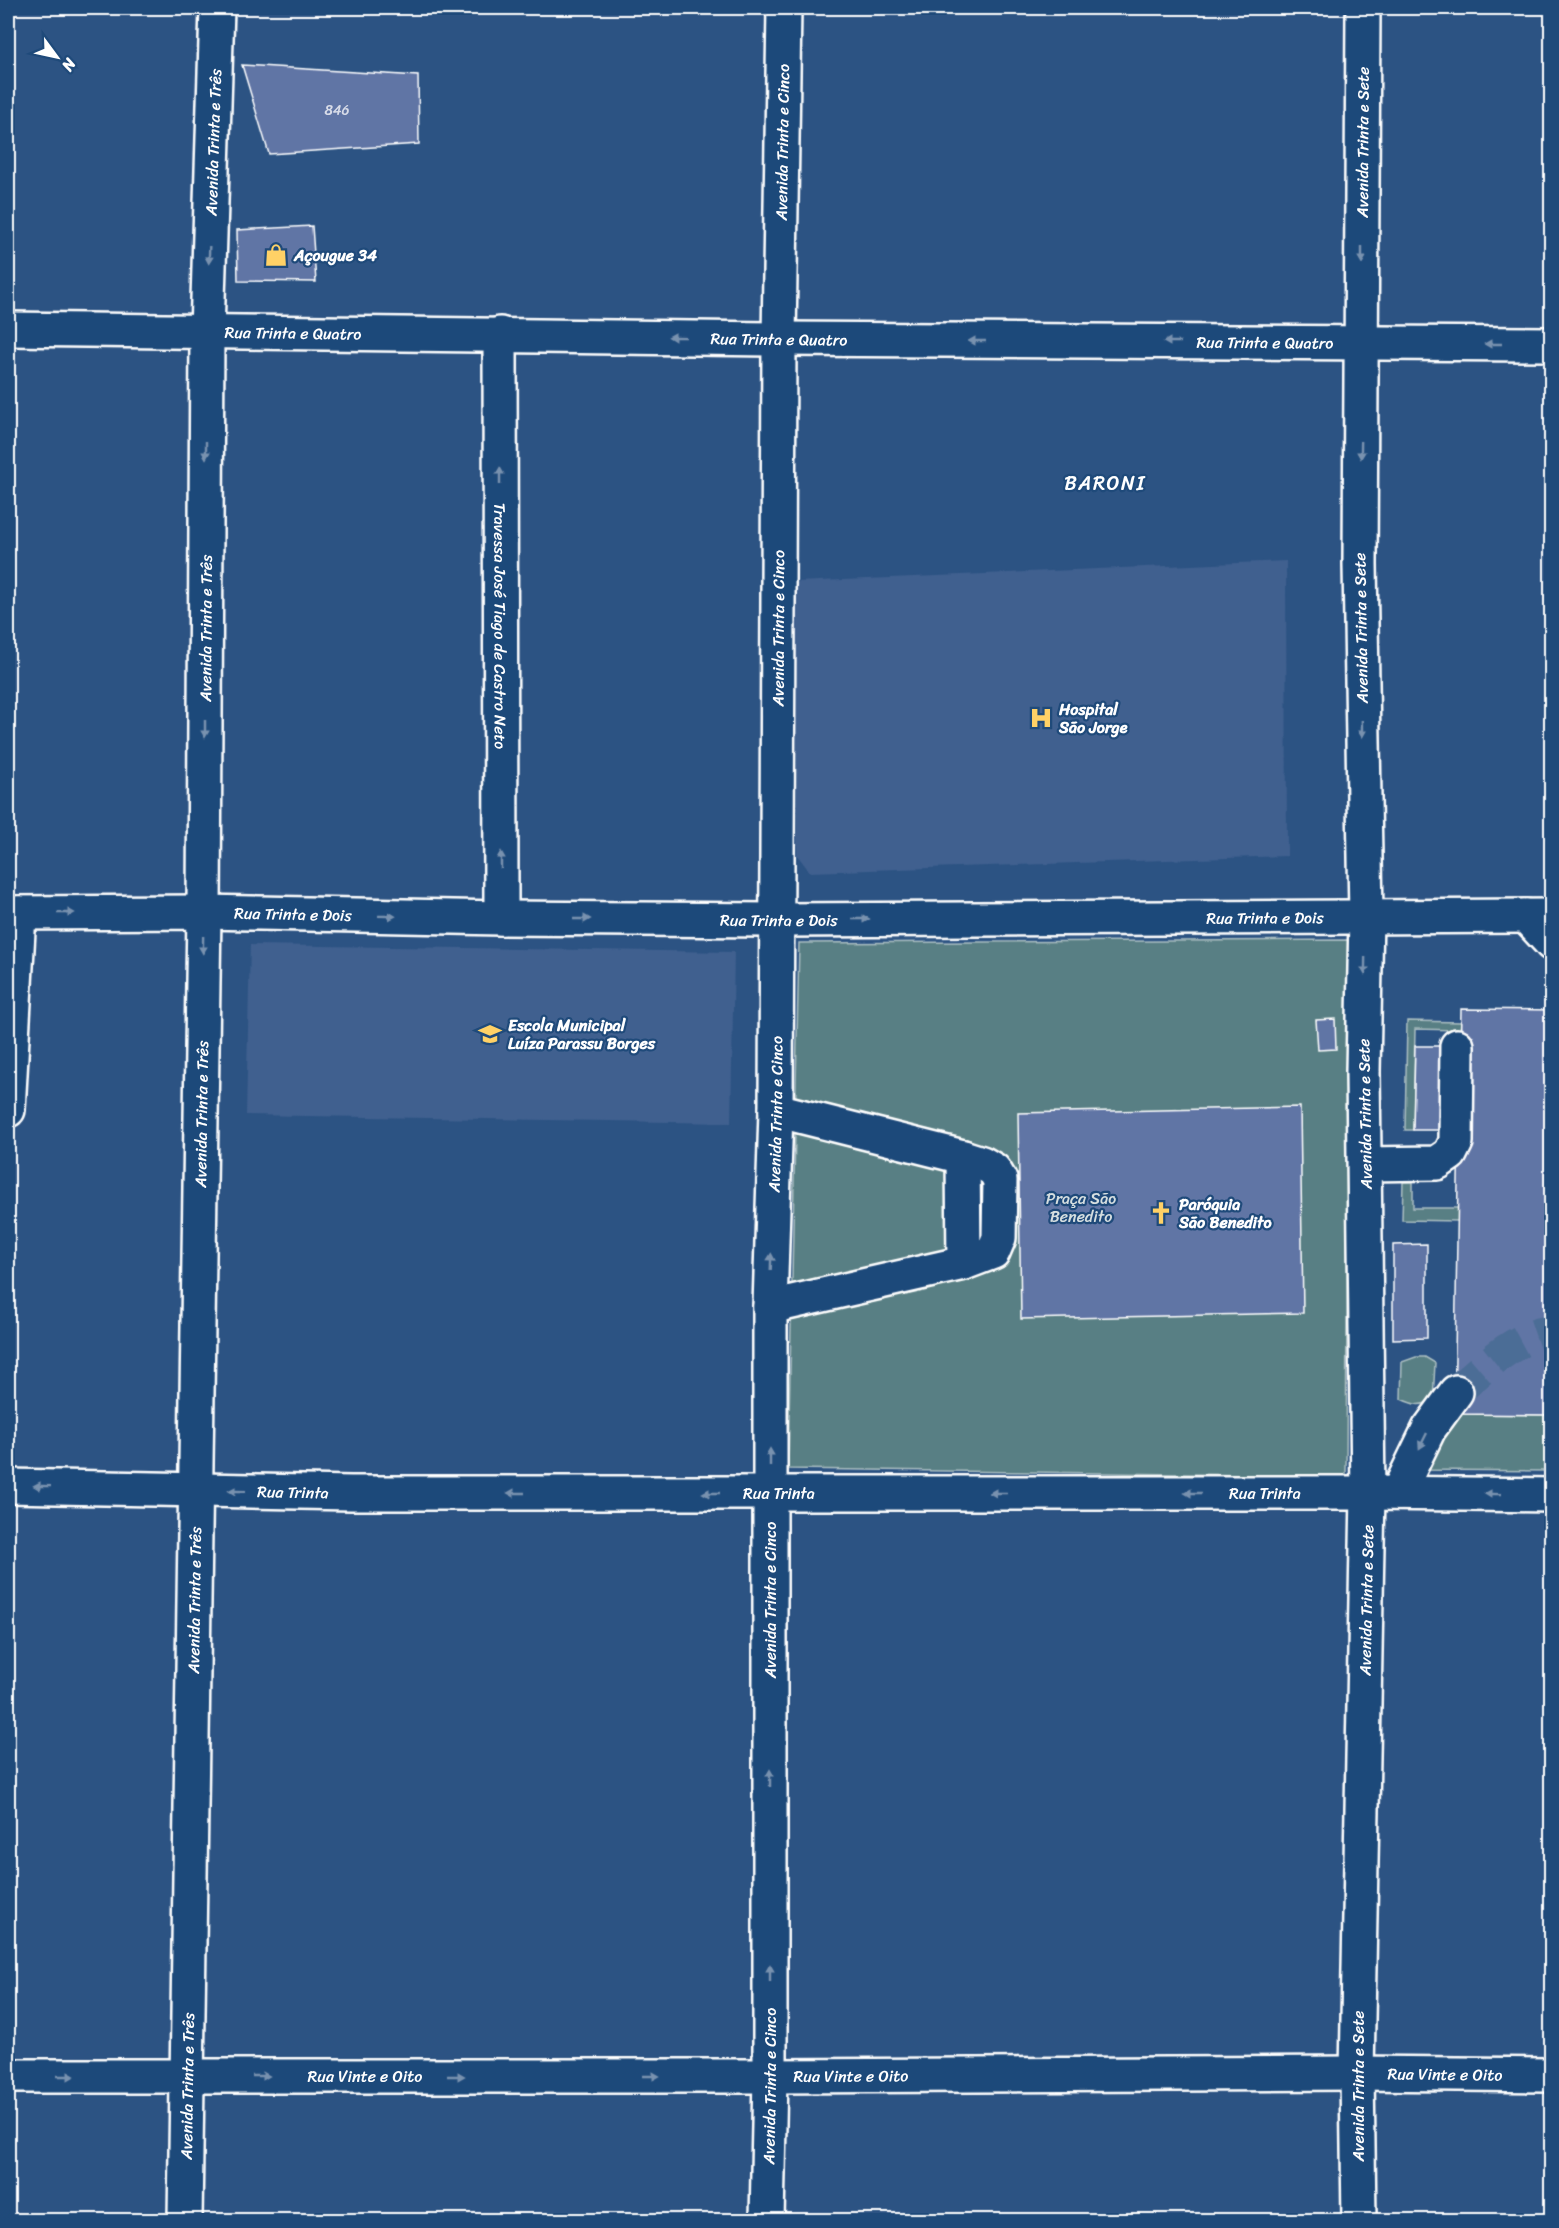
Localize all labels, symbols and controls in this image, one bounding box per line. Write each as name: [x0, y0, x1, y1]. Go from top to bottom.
north arrow: [27, 27, 87, 87]
text: N: [53, 52, 85, 78]
street label: Avenida Trinta e Cinco: [766, 64, 798, 222]
street label: Avenida Trinta e Sete: [1347, 67, 1377, 219]
street label: Avenida Trinta e Três: [196, 68, 230, 217]
house number: 846: [324, 98, 350, 123]
place label: Açougue 34: [293, 241, 377, 270]
shop icon: Açougue 34: [263, 242, 289, 268]
one-way arrow: [205, 245, 214, 264]
one-way arrow: [1357, 245, 1367, 264]
street label: Rua Trinta e Quatro: [224, 317, 362, 348]
street label: Rua Trinta e Quatro: [710, 324, 848, 354]
street label: Rua Trinta e Quatro: [1196, 327, 1334, 357]
one-way arrow: [668, 332, 687, 342]
one-way arrow: [968, 336, 987, 346]
one-way arrow: [1163, 337, 1182, 347]
one-way arrow: [1484, 339, 1503, 349]
one-way arrow: [201, 440, 211, 459]
one-way arrow: [1356, 440, 1366, 459]
one-way arrow: [495, 466, 505, 485]
district label: BARONI: [1064, 466, 1146, 501]
street label: Travessa José Tiago de Castro Neto: [486, 503, 515, 749]
street label: Avenida Trinta e Cinco: [763, 550, 793, 708]
street label: Avenida Trinta e Sete: [1345, 552, 1377, 705]
street label: Avenida Trinta e Três: [191, 554, 220, 703]
place label: Hospital São Jorge: [1058, 695, 1128, 742]
hospital icon: Hospital São Jorge: [1028, 705, 1054, 731]
one-way arrow: [200, 719, 210, 738]
one-way arrow: [1358, 719, 1367, 738]
one-way arrow: [496, 850, 506, 869]
street label: Rua Trinta e Dois: [234, 898, 353, 929]
street label: Rua Trinta e Dois: [1206, 903, 1324, 932]
street label: Rua Trinta e Dois: [720, 905, 838, 935]
one-way arrow: [56, 908, 75, 918]
one-way arrow: [377, 911, 396, 921]
one-way arrow: [572, 914, 591, 924]
one-way arrow: [851, 914, 870, 924]
one-way arrow: [199, 935, 208, 954]
one-way arrow: [1360, 956, 1370, 975]
place label: Escola Municipal Luíza Parassu Borges: [508, 1011, 656, 1058]
school or university icon: Escola Municipal Luíza Parassu Borges: [477, 1021, 503, 1047]
street label: Avenida Trinta e Cinco: [759, 1036, 791, 1194]
street label: Avenida Trinta e Sete: [1349, 1038, 1381, 1191]
street label: Avenida Trinta e Três: [185, 1040, 217, 1189]
park label: Praça São Benedito: [1046, 1184, 1116, 1231]
place label: Paróquia São Benedito: [1178, 1190, 1272, 1237]
church icon: Paróquia São Benedito: [1148, 1200, 1174, 1226]
one-way arrow: [766, 1253, 776, 1272]
one-way arrow: [1419, 1432, 1428, 1449]
one-way arrow: [765, 1448, 775, 1467]
street label: Rua Trinta: [257, 1477, 329, 1507]
street label: Rua Trinta: [743, 1479, 815, 1508]
street label: Rua Trinta: [1229, 1479, 1301, 1508]
one-way arrow: [33, 1482, 52, 1491]
one-way arrow: [228, 1486, 247, 1496]
one-way arrow: [507, 1488, 526, 1498]
one-way arrow: [702, 1488, 721, 1498]
one-way arrow: [989, 1488, 1008, 1498]
one-way arrow: [1184, 1488, 1203, 1498]
one-way arrow: [1484, 1490, 1503, 1499]
street label: Avenida Trinta e Cinco: [756, 1522, 785, 1679]
street label: Avenida Trinta e Sete: [1350, 1524, 1382, 1677]
street label: Avenida Trinta e Três: [178, 1526, 210, 1675]
one-way arrow: [765, 1769, 775, 1788]
one-way arrow: [765, 1964, 775, 1983]
street label: Avenida Trinta e Cinco: [754, 2008, 785, 2166]
street label: Avenida Trinta e Sete: [1344, 2011, 1373, 2162]
street label: Avenida Trinta e Três: [171, 2012, 203, 2161]
street label: Rua Vinte e Oito: [1387, 2059, 1503, 2089]
street label: Rua Vinte e Oito: [794, 2061, 908, 2090]
street label: Rua Vinte e Oito: [308, 2062, 422, 2091]
one-way arrow: [56, 2071, 75, 2081]
one-way arrow: [251, 2071, 270, 2081]
one-way arrow: [446, 2071, 465, 2081]
one-way arrow: [641, 2071, 660, 2081]

